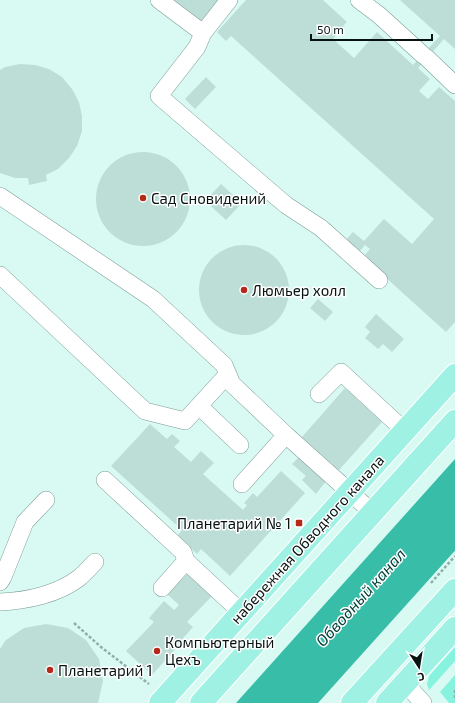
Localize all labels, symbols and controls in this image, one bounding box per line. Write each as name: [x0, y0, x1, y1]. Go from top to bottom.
scale bar: [311, 16, 432, 42]
text: 50 m: [317, 22, 344, 36]
place label: Сад Сновидений: [151, 189, 266, 207]
marker: Сад Сновидений: [138, 193, 148, 203]
place label: Люмьер холл: [252, 281, 346, 299]
marker: Люмьер холл: [239, 285, 249, 295]
street label: набережная Обводного канала: [226, 451, 388, 627]
place label: Планетарий № 1: [177, 514, 291, 532]
marker: Планетарий № 1: [294, 518, 304, 528]
water label: Обводный канал: [311, 544, 409, 650]
place label: Компьютерный Цехъ: [165, 633, 274, 668]
marker: Компьютерный Цехъ: [152, 646, 162, 656]
north arrow: [399, 647, 439, 687]
place label: Планетарий 1: [58, 661, 153, 679]
marker: Планетарий 1: [45, 665, 55, 675]
text: С: [416, 670, 426, 684]

